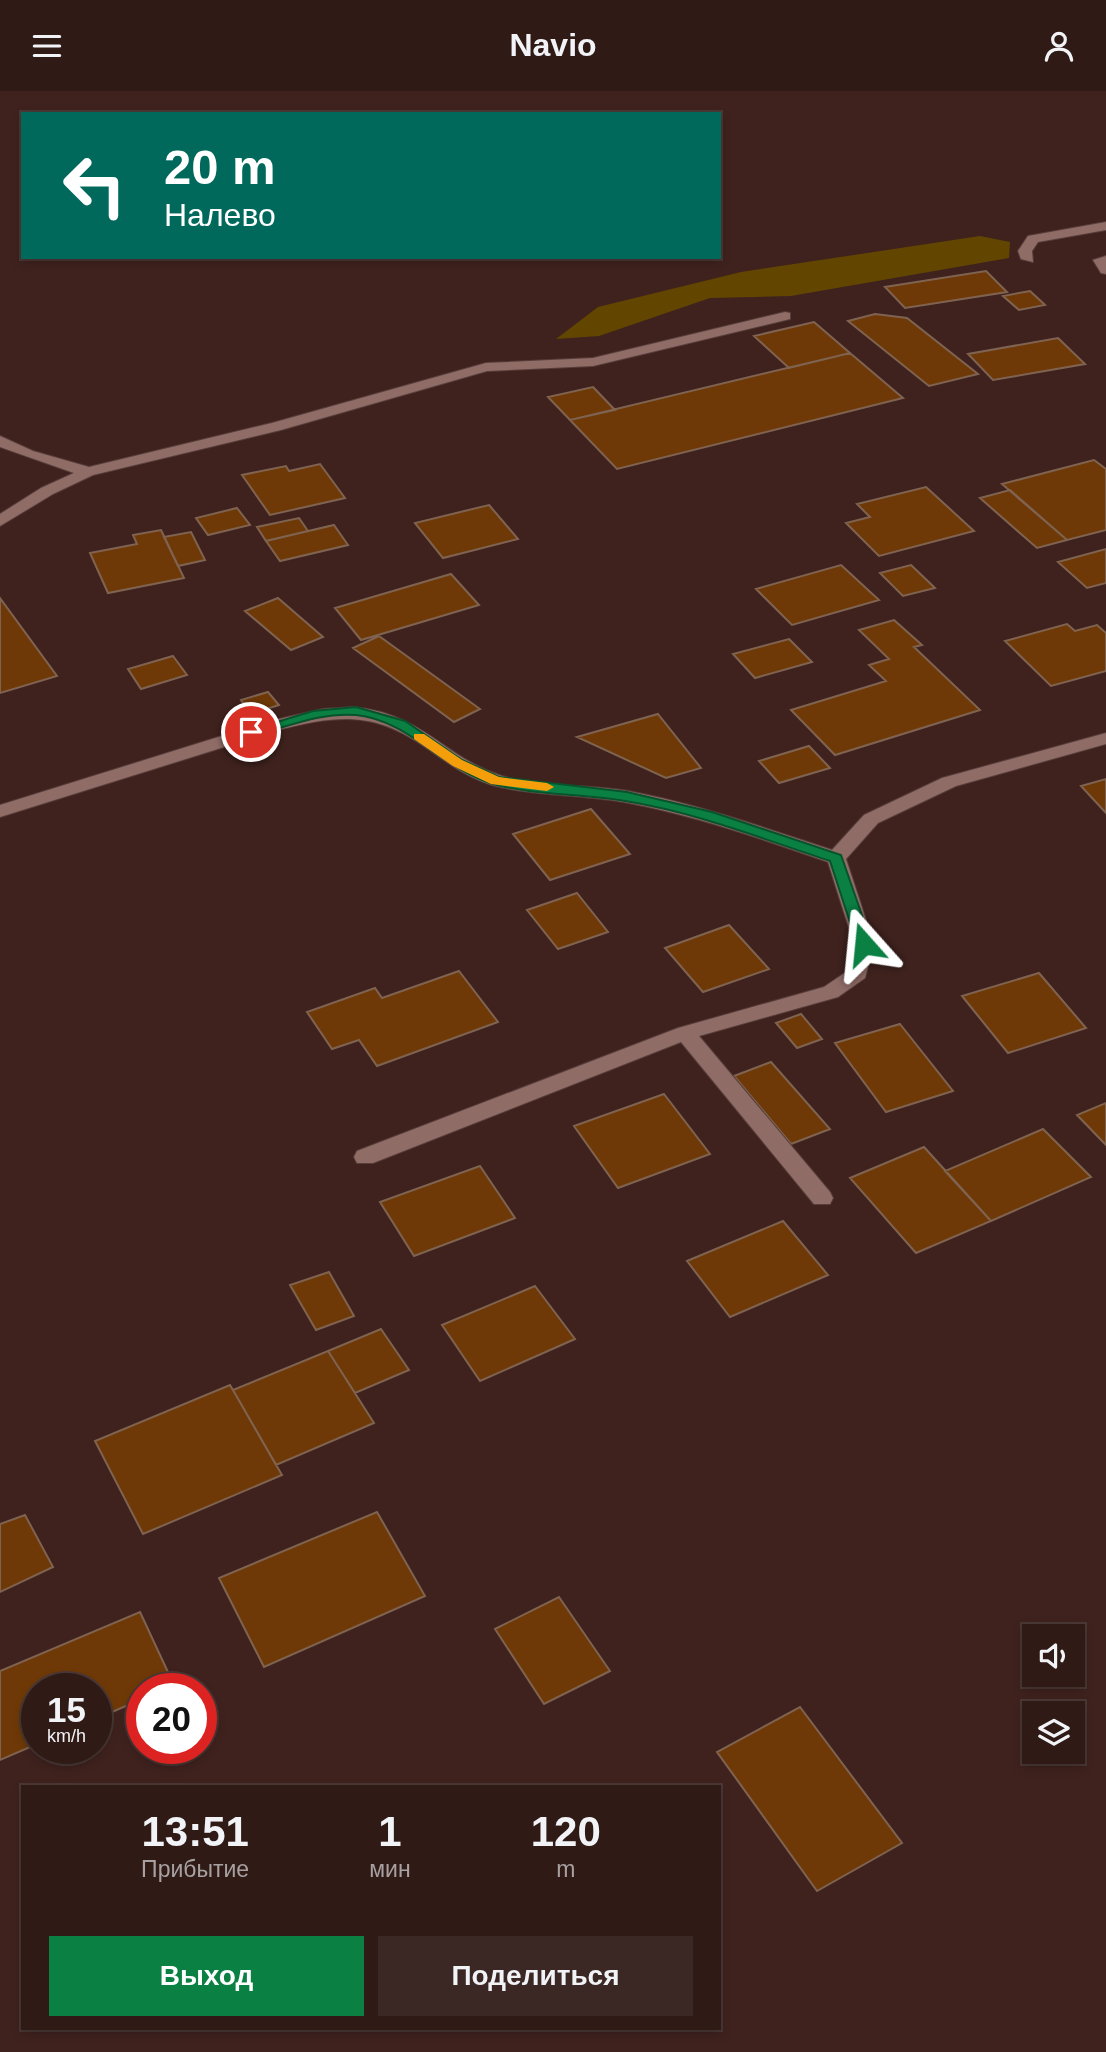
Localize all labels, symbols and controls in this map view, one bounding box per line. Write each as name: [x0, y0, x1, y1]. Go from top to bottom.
icon: menu: [28, 27, 66, 65]
text: Navio: [509, 27, 597, 63]
icon: person: [1040, 27, 1078, 65]
icon: left: [49, 140, 140, 231]
text: 20 m: [164, 140, 276, 194]
text: Налево: [164, 197, 276, 233]
pin: [221, 702, 281, 762]
icon: arrive: [232, 713, 270, 751]
position arrow: [827, 907, 901, 981]
map controls: [1022, 1624, 1085, 1764]
button: sound: [1022, 1624, 1085, 1687]
speed limit sign: 20: [126, 1673, 217, 1764]
text: 15: [47, 1690, 86, 1729]
button: layers: [1022, 1701, 1085, 1764]
text: km/h: [47, 1726, 86, 1746]
text: 13:51: [141, 1808, 249, 1855]
text: 1: [378, 1808, 402, 1855]
text: 120: [531, 1808, 601, 1855]
text: Прибытие: [141, 1856, 249, 1882]
text: мин: [369, 1856, 411, 1882]
text: m: [556, 1856, 575, 1882]
button: Выход: [49, 1936, 364, 2016]
button: Поделиться: [378, 1936, 693, 2016]

